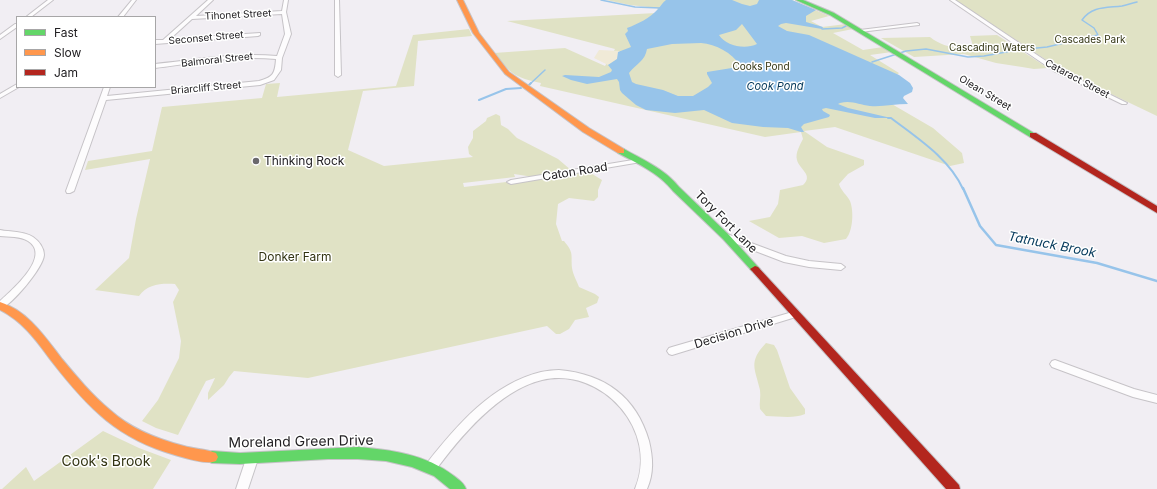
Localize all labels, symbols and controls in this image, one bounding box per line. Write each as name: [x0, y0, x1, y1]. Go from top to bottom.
street label: Tihonet Street: [204, 7, 272, 23]
legend: [16, 16, 156, 88]
text: Fast: [54, 25, 78, 40]
street label: Seconset Street: [168, 29, 244, 47]
park label: Cascades Park: [1054, 34, 1126, 46]
park label: Cascading Waters: [949, 42, 1035, 54]
text: Slow: [54, 45, 81, 60]
street label: Balmoral Street: [180, 50, 254, 70]
street label: Cataract Street: [1043, 57, 1111, 101]
park label: Cooks Pond: [732, 61, 790, 73]
text: Jam: [54, 65, 78, 80]
street label: Olean Street: [957, 73, 1013, 113]
street label: Briarcliff Street: [170, 79, 242, 97]
water label: Cook Pond: [746, 80, 804, 94]
place label: Thinking Rock: [264, 154, 344, 168]
marker: Thinking Rock: [251, 156, 261, 166]
street label: Caton Road: [541, 160, 609, 184]
street label: Tory Fort Lane: [692, 188, 760, 256]
water label: Tatnuck Brook: [1007, 229, 1097, 261]
park label: Donker Farm: [259, 250, 331, 264]
street label: Decision Drive: [693, 314, 775, 352]
street label: Moreland Green Drive: [228, 432, 374, 452]
park label: Cook's Brook: [62, 454, 150, 470]

